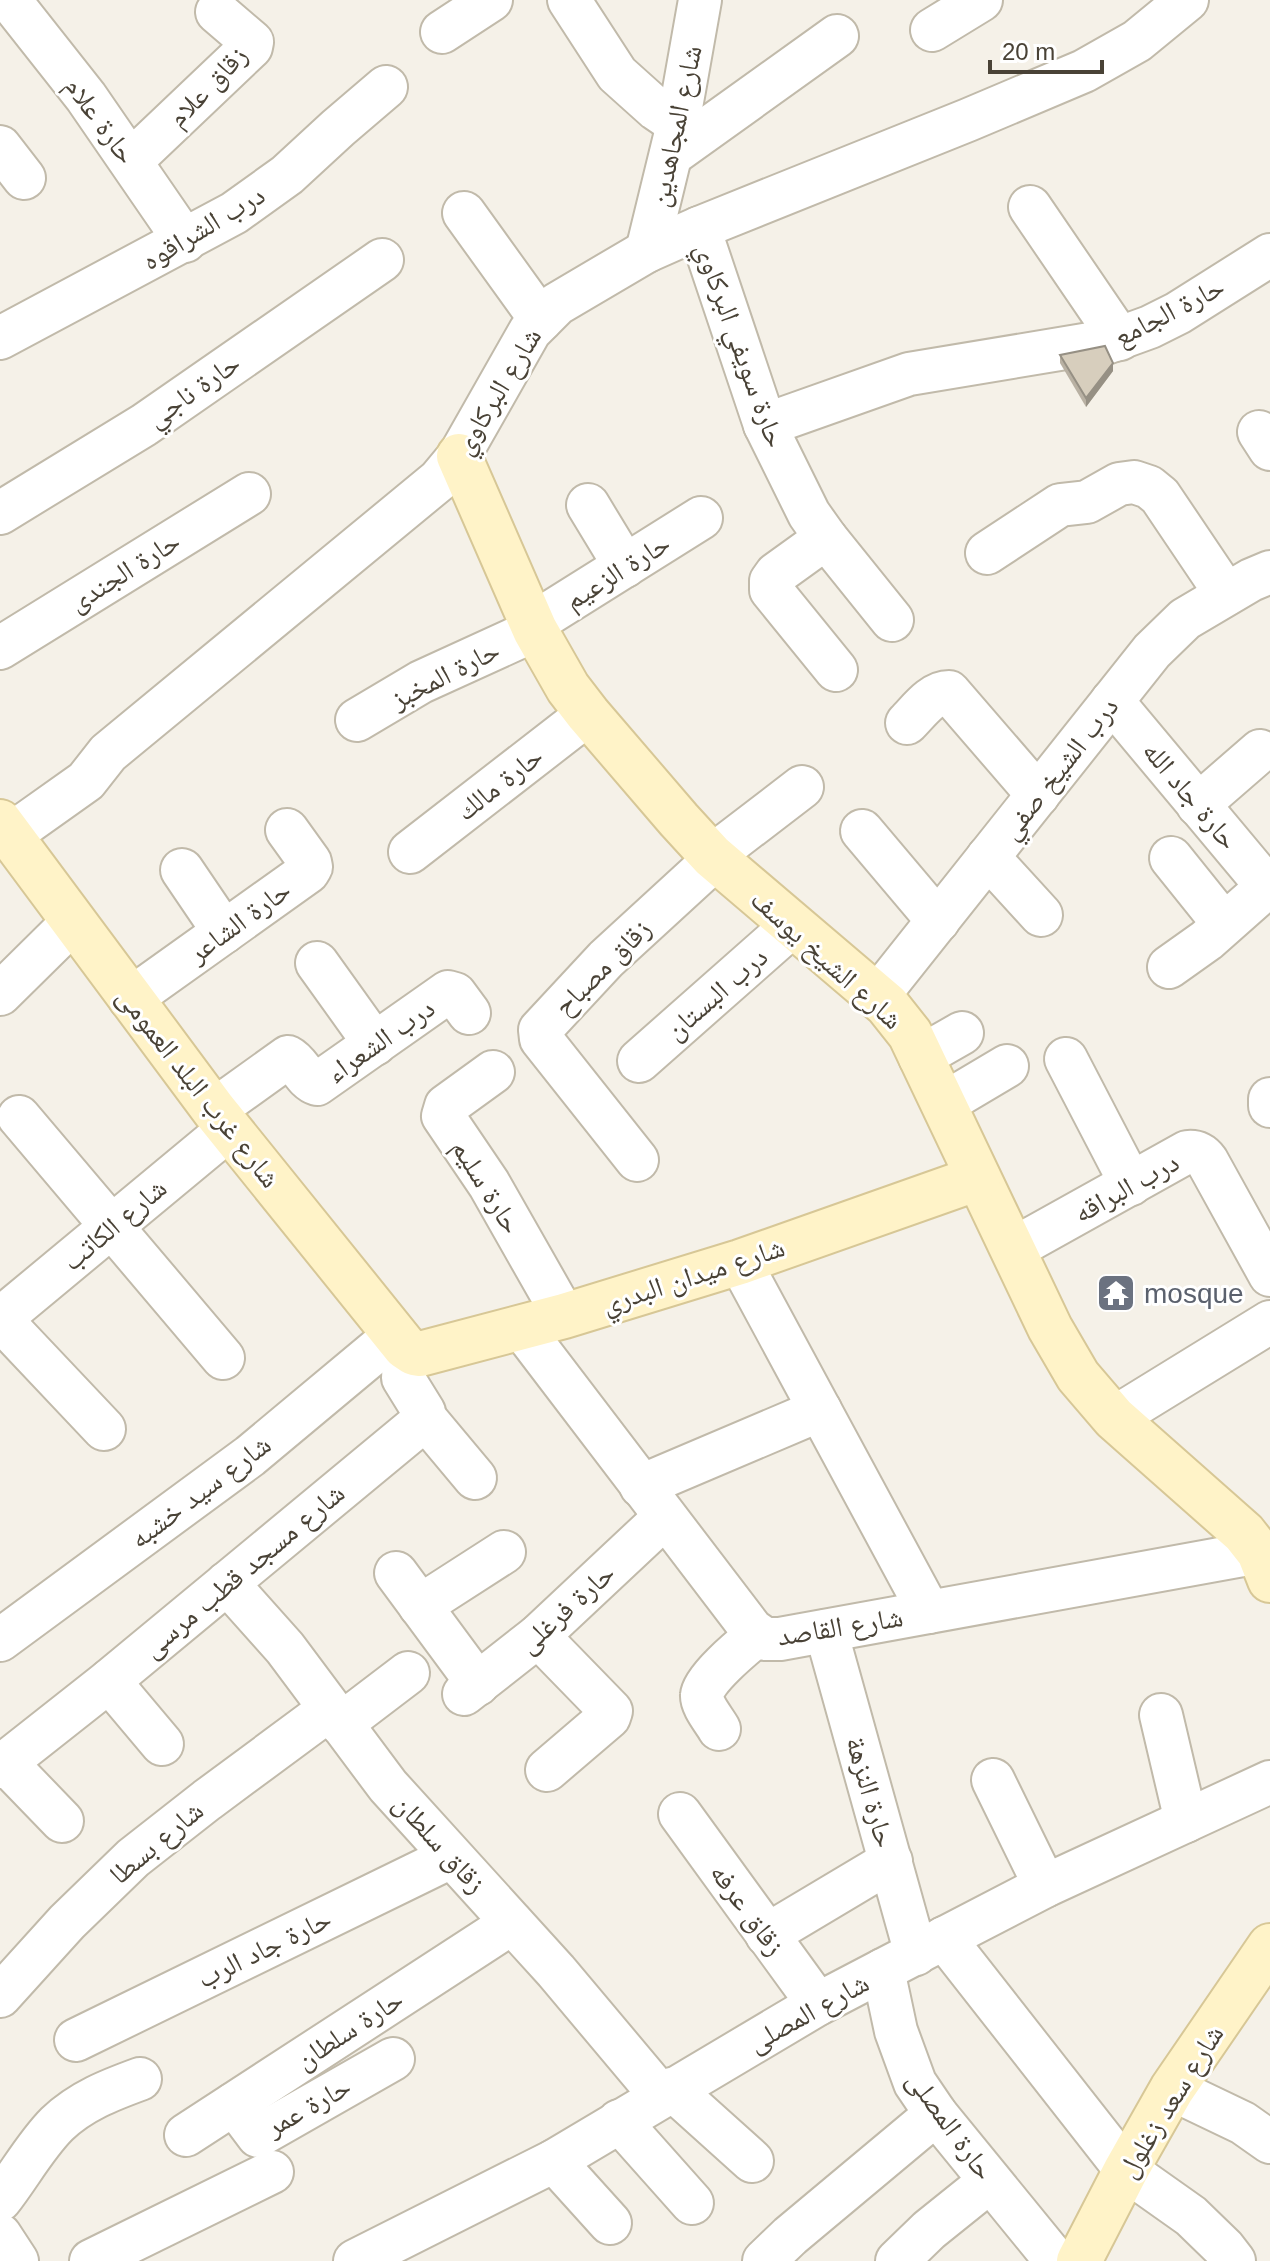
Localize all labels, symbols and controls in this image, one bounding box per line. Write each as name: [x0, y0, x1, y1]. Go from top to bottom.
scale bar: [990, 24, 1102, 74]
text: 20 m: [1002, 38, 1055, 65]
street label: زقاق علام: [161, 39, 256, 135]
street label: شارع المجاهدين: [643, 42, 710, 210]
street label: حارة علام: [56, 71, 142, 172]
street label: درب الشراقوه: [136, 179, 270, 276]
street label: حارة سويفي البركاوي: [682, 239, 792, 454]
street label: حارة الجامع: [1109, 271, 1230, 354]
street label: شارع البركاوي: [448, 322, 553, 464]
street label: حارة ناجي: [141, 347, 250, 440]
street label: حارة الجندى: [63, 525, 186, 619]
street label: حارة الزعيم: [559, 527, 677, 618]
street label: حارة المخبز: [385, 634, 504, 715]
street label: درب الشيخ صفي: [994, 691, 1130, 850]
street label: حارة جاد الله: [1137, 735, 1245, 856]
street label: حارة مالك: [450, 740, 549, 827]
street label: حارة الشاعر: [181, 874, 296, 969]
street label: شارع الشيخ يوسف: [743, 883, 909, 1037]
street label: زقاق مصباح: [548, 913, 658, 1023]
street label: درب البستان: [659, 941, 774, 1047]
street label: شارع غرب البلد العمومى: [109, 981, 286, 1195]
street label: درب الشعراء: [320, 992, 440, 1089]
street label: حارة سليم: [443, 1134, 528, 1241]
street label: درب البراقه: [1068, 1146, 1184, 1229]
street label: شارع الكاتب: [56, 1172, 174, 1278]
street label: شارع ميدان البدري: [598, 1231, 791, 1326]
temple icon: mosque: [1095, 1272, 1137, 1314]
place label: mosque: [1144, 1278, 1244, 1309]
street label: شارع سيد خشبه: [124, 1429, 278, 1556]
street label: شارع مسجد قطب مرسى: [136, 1477, 352, 1665]
street label: حارة فرغلى: [512, 1557, 622, 1661]
street label: شارع القاصد: [775, 1601, 905, 1654]
street label: حارة النزهة: [840, 1733, 901, 1851]
street label: زقاق سلطان: [386, 1788, 492, 1900]
street label: شارع بسطا: [103, 1795, 210, 1892]
street label: زقاق عرفه: [702, 1858, 791, 1962]
street label: حارة جاد الرب: [192, 1903, 336, 1994]
street label: شارع المصلى: [743, 1967, 875, 2060]
street label: حارة سلطان: [290, 1983, 409, 2076]
street label: شارع سعد زغلول: [1111, 2019, 1231, 2184]
street label: حارة المصلى: [899, 2065, 1000, 2187]
street label: حارة عمر: [260, 2071, 356, 2143]

